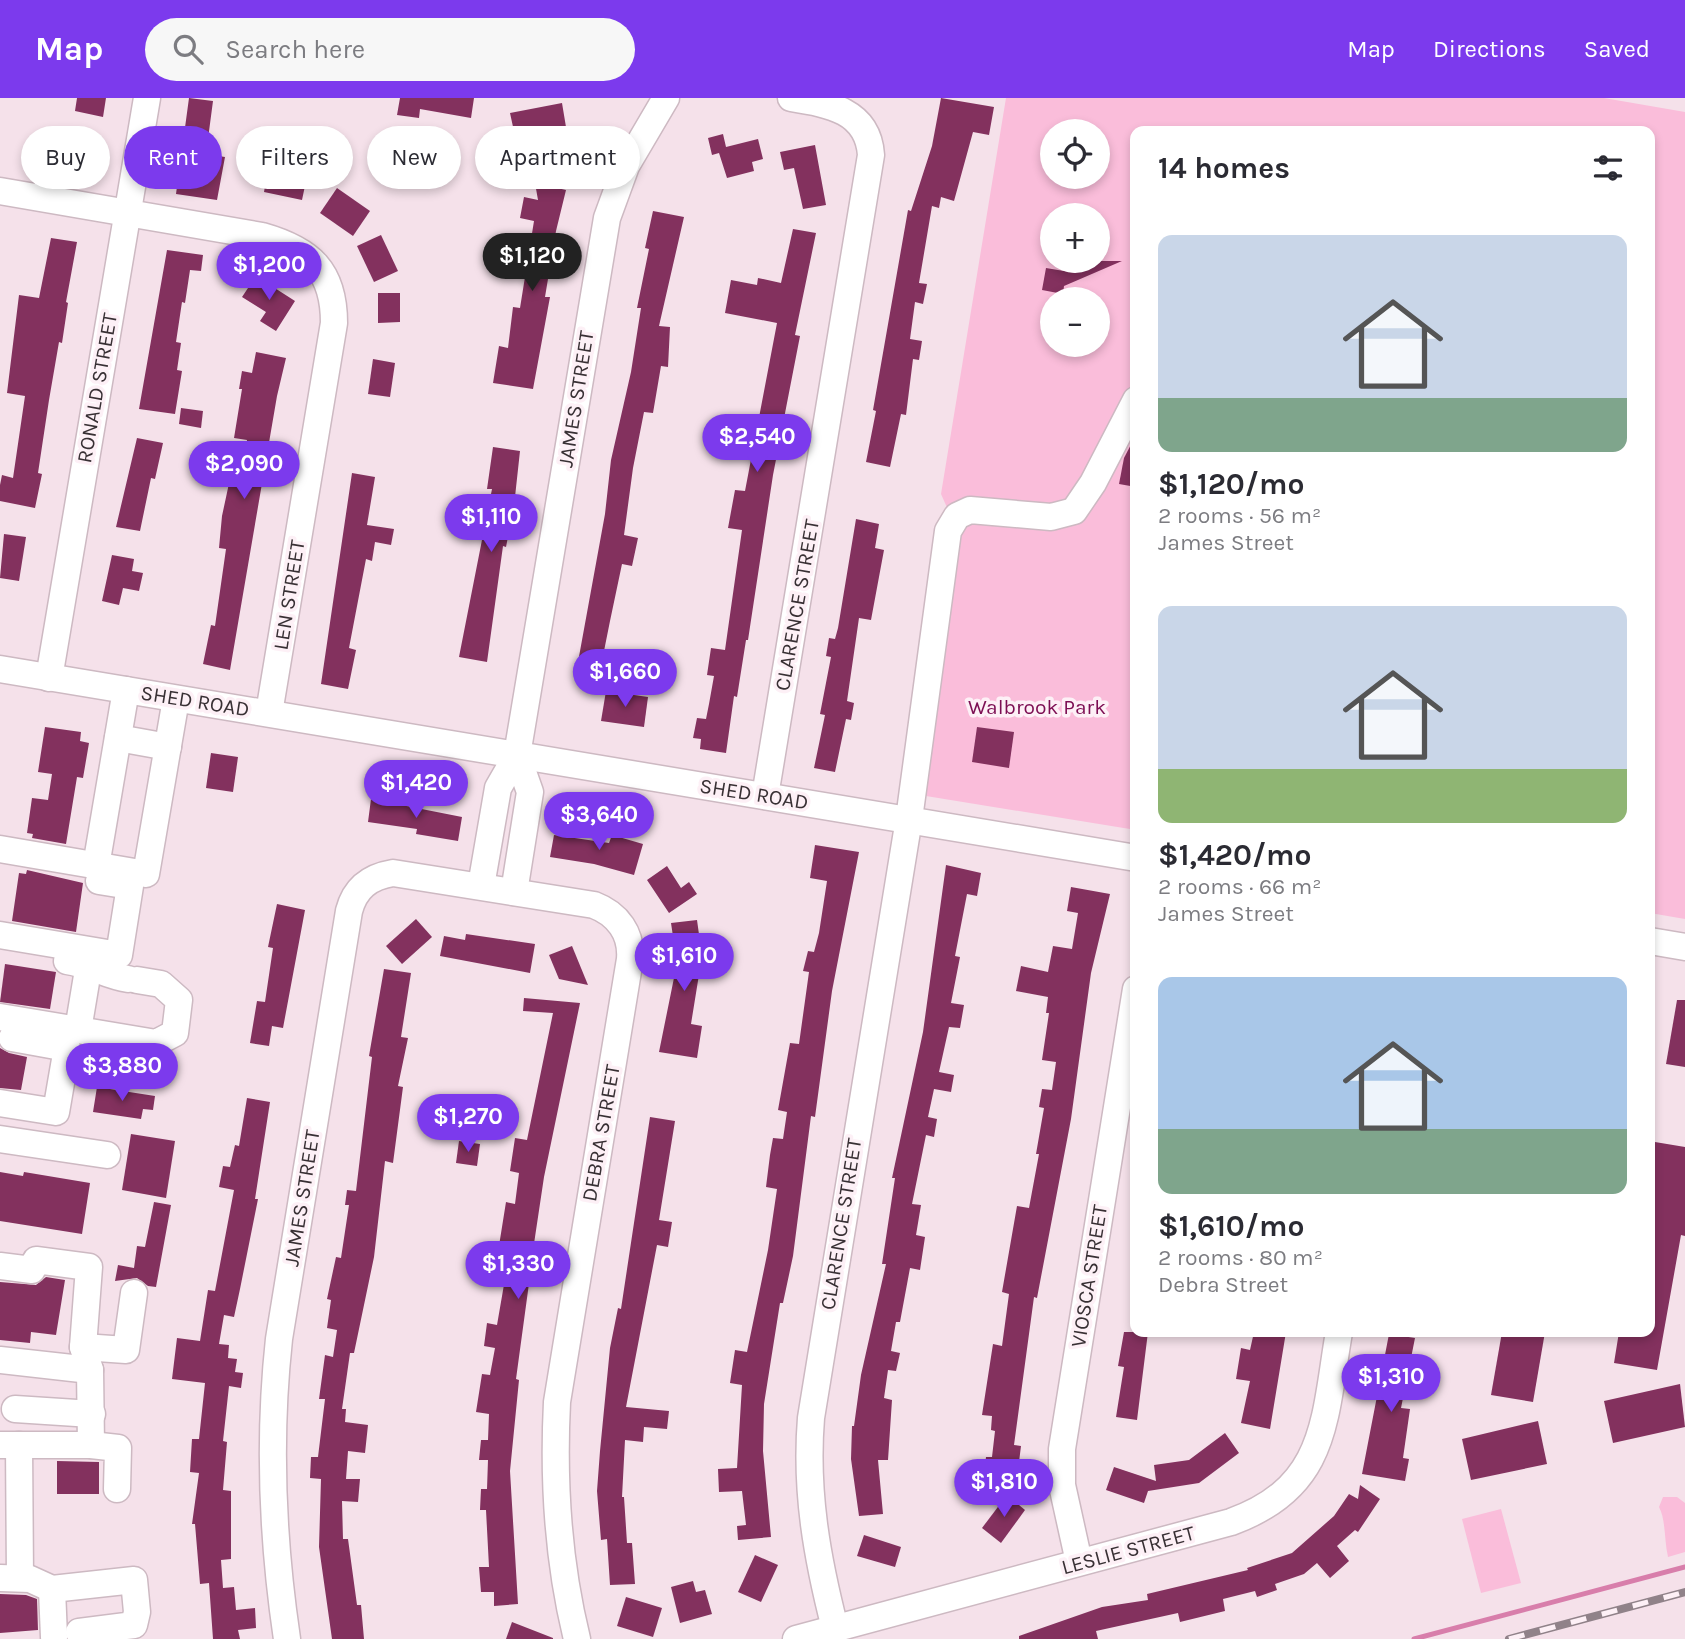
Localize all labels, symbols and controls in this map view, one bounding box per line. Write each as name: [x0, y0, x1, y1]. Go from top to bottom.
search box: [145, 18, 635, 81]
text: Map: [35, 30, 103, 68]
icon: search: [169, 30, 207, 68]
text: Search here: [225, 34, 365, 65]
text: Map: [1347, 35, 1395, 63]
text: Directions: [1433, 35, 1546, 63]
text: Saved: [1584, 35, 1650, 63]
map controls: [1040, 119, 1110, 357]
button: locate: [1040, 119, 1110, 189]
chip: Buy: [21, 126, 110, 189]
chip: Rent: [124, 126, 222, 189]
chip: Filters: [236, 126, 353, 189]
chip: New: [367, 126, 461, 189]
chip: Apartment: [475, 126, 640, 189]
icon: filters: [1589, 149, 1627, 187]
text: 14 homes: [1158, 150, 1290, 186]
button: +: [1040, 203, 1110, 273]
pin: $1,120: [475, 234, 589, 293]
pin: $1,200: [212, 242, 326, 302]
text: $1,120: [499, 242, 565, 269]
text: $1,200: [233, 251, 305, 278]
icon: home: [1330, 281, 1456, 407]
button: −: [1040, 287, 1110, 357]
street label: RONALD STREET: [72, 311, 122, 465]
street label: JAMES STREET: [553, 328, 599, 469]
pin: $2,540: [700, 414, 814, 474]
text: $2,540: [718, 423, 796, 450]
pin: $2,090: [187, 442, 301, 501]
text: $2,090: [205, 450, 283, 477]
text: $1,120/mo: [1158, 466, 1304, 502]
pin: $1,110: [434, 494, 548, 554]
text: 2 rooms · 56 m²: [1158, 502, 1321, 529]
text: $1,110: [461, 503, 521, 530]
street label: CLARENCE STREET: [770, 517, 824, 693]
text: James Street: [1158, 529, 1294, 556]
street label: LEN STREET: [268, 538, 310, 652]
pin: $1,660: [568, 650, 682, 709]
icon: home: [1330, 652, 1456, 778]
text: $1,660: [589, 658, 661, 685]
street label: SHED ROAD: [139, 681, 251, 721]
park label: Walbrook Park: [968, 695, 1106, 719]
pin: $1,420: [359, 760, 473, 820]
text: $1,420: [380, 769, 452, 796]
street label: SHED ROAD: [698, 774, 810, 814]
pin: $3,640: [542, 792, 656, 852]
text: $3,640: [560, 801, 638, 828]
text: $1,420/mo: [1158, 837, 1312, 873]
text: 2 rooms · 66 m²: [1158, 873, 1321, 900]
text: James Street: [1158, 900, 1294, 927]
pin: $1,610: [627, 934, 741, 993]
text: $1,610: [651, 942, 717, 969]
icon: home: [1330, 1023, 1456, 1149]
pin: $3,880: [65, 1044, 179, 1103]
text: $3,880: [82, 1052, 162, 1079]
street label: DEBRA STREET: [577, 1062, 625, 1203]
pin: $1,270: [411, 1094, 525, 1154]
text: $1,270: [433, 1103, 503, 1130]
street label: JAMES STREET: [279, 1127, 325, 1268]
street label: CLARENCE STREET: [816, 1136, 867, 1312]
street label: VIOSCA STREET: [1066, 1203, 1112, 1349]
text: $1,610/mo: [1158, 1208, 1304, 1244]
pin: $1,330: [461, 1242, 575, 1301]
text: 2 rooms · 80 m²: [1158, 1244, 1323, 1271]
text: $1,330: [481, 1250, 555, 1277]
text: Debra Street: [1158, 1271, 1288, 1298]
pin: $1,310: [1334, 1354, 1448, 1414]
text: $1,310: [1358, 1363, 1424, 1390]
pin: $1,810: [947, 1460, 1061, 1519]
text: $1,810: [970, 1468, 1038, 1495]
street label: LESLIE STREET: [1059, 1521, 1198, 1579]

